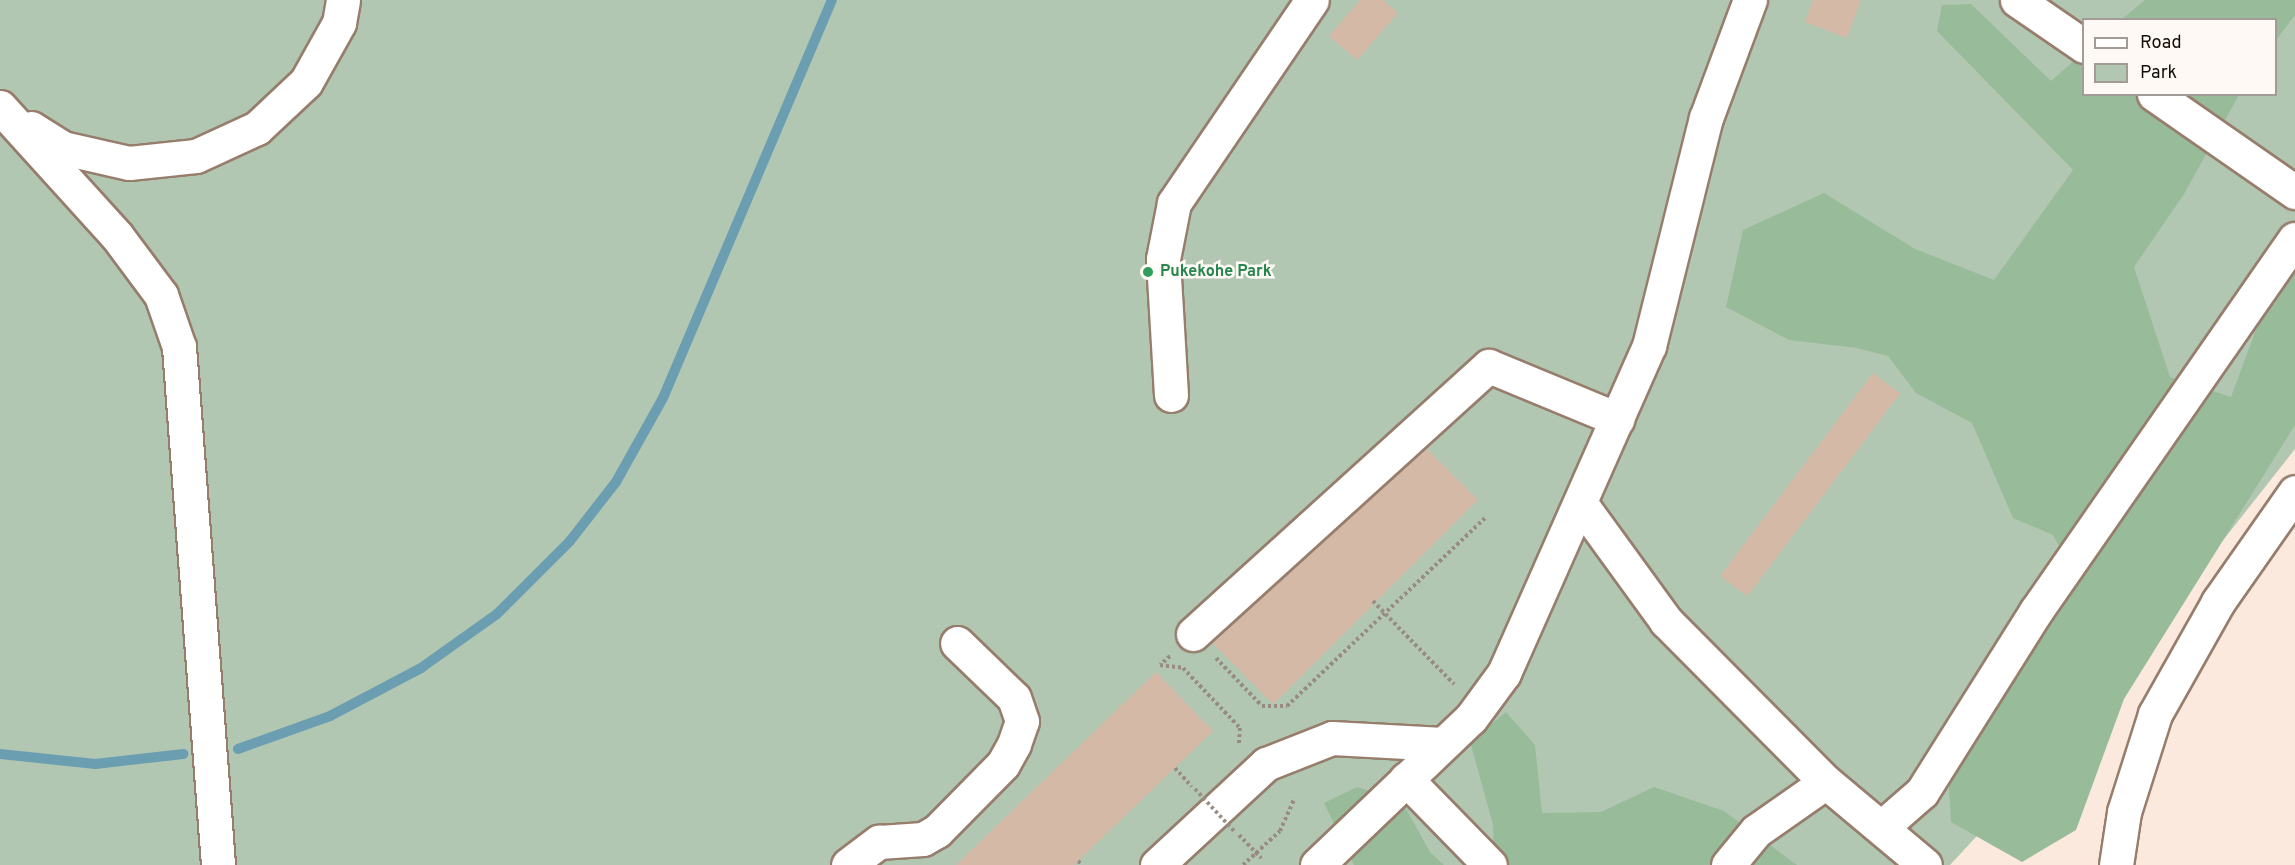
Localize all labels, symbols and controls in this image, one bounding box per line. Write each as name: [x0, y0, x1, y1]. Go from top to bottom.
legend: [2082, 18, 2277, 96]
text: Road: [2140, 32, 2182, 55]
text: Park: [2140, 62, 2177, 85]
place label: Pukekohe Park: [1160, 262, 1272, 282]
marker: Pukekohe Park: [1141, 265, 1155, 279]

